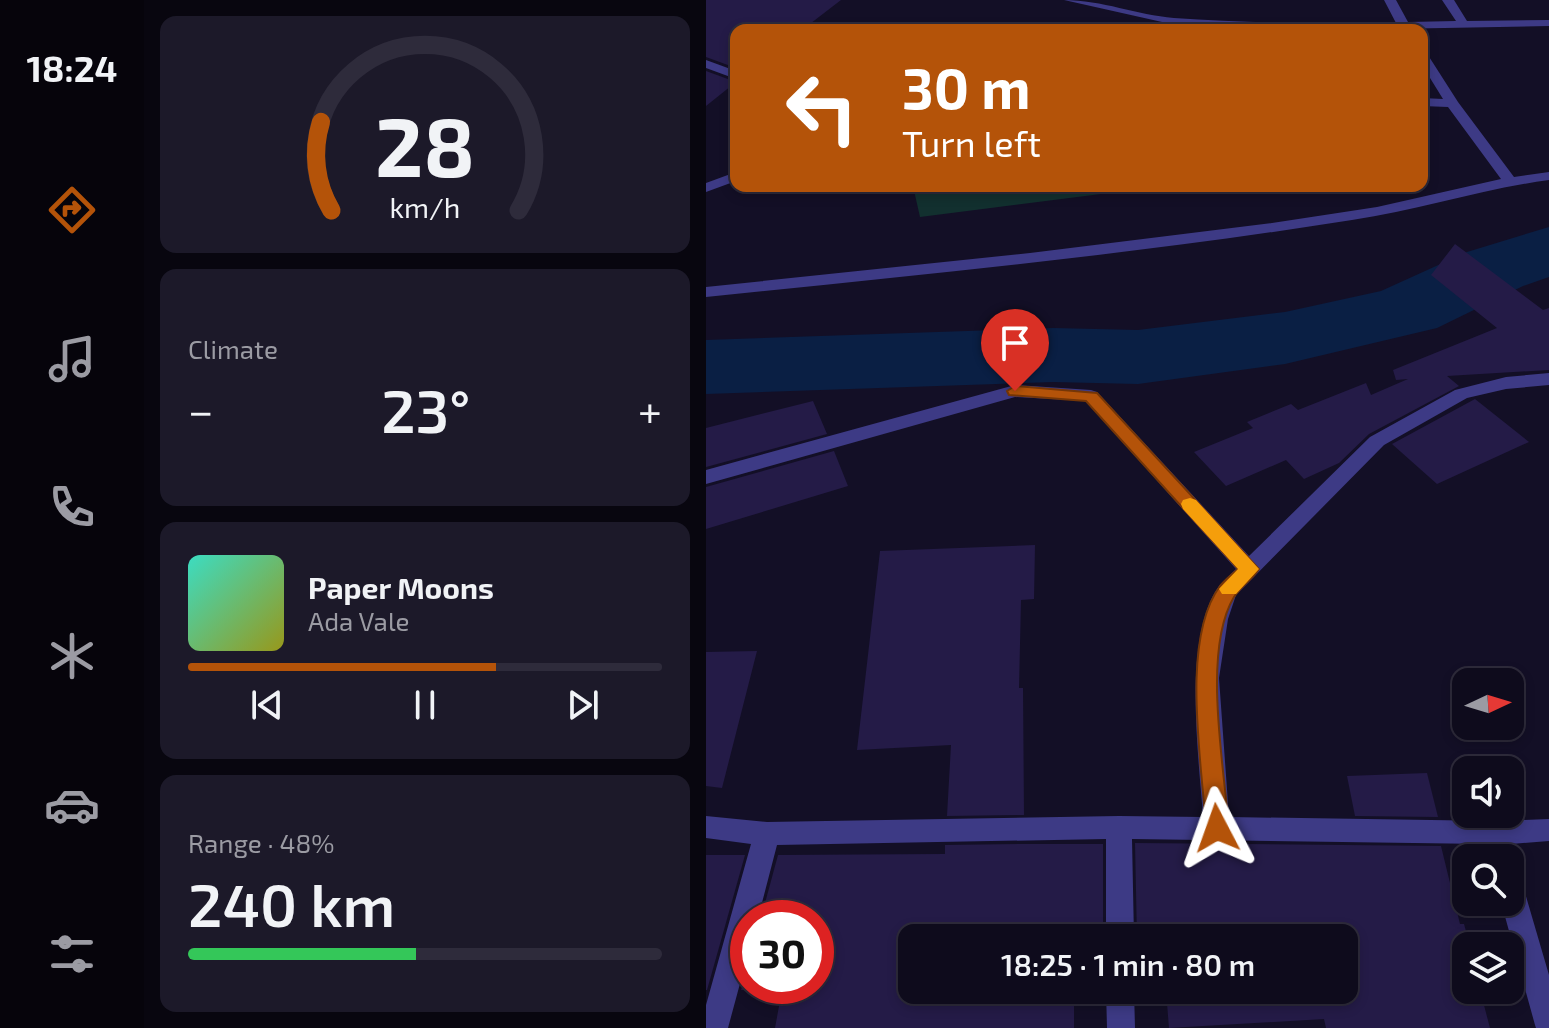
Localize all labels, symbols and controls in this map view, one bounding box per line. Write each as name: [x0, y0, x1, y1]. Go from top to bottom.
text: 18:24: [26, 46, 118, 89]
text: 30 m: [902, 53, 1031, 120]
icon: left: [770, 56, 874, 160]
text: 28: [375, 93, 475, 193]
text: Turn left: [902, 121, 1041, 164]
icon: directions: [44, 182, 100, 238]
text: km/h: [390, 189, 460, 224]
pin: [981, 309, 1049, 391]
icon: arrive: [993, 321, 1037, 365]
icon: music: [44, 331, 100, 387]
text: Climate: [188, 333, 278, 364]
text: 23°: [381, 373, 470, 445]
text: −: [188, 383, 214, 436]
text: +: [638, 383, 662, 436]
icon: phone: [44, 479, 100, 535]
text: Paper Moons: [308, 569, 494, 605]
text: Ada Vale: [308, 605, 410, 636]
icon: climate: [44, 628, 100, 684]
north arrow: [1452, 668, 1524, 740]
map controls: [1452, 668, 1524, 1004]
icon: previous: [245, 683, 289, 727]
icon: pause: [403, 683, 447, 727]
icon: next: [561, 683, 605, 727]
button: sound: [1452, 756, 1524, 828]
icon: car: [44, 777, 100, 833]
position arrow: [1175, 786, 1259, 870]
text: Range · 48%: [188, 827, 335, 858]
button: search: [1452, 844, 1524, 916]
text: 240 km: [188, 867, 395, 939]
speed limit sign: 30: [730, 900, 834, 1004]
icon: filters: [44, 926, 100, 982]
button: layers: [1452, 932, 1524, 1004]
text: 18:25 · 1 min · 80 m: [1001, 946, 1255, 982]

